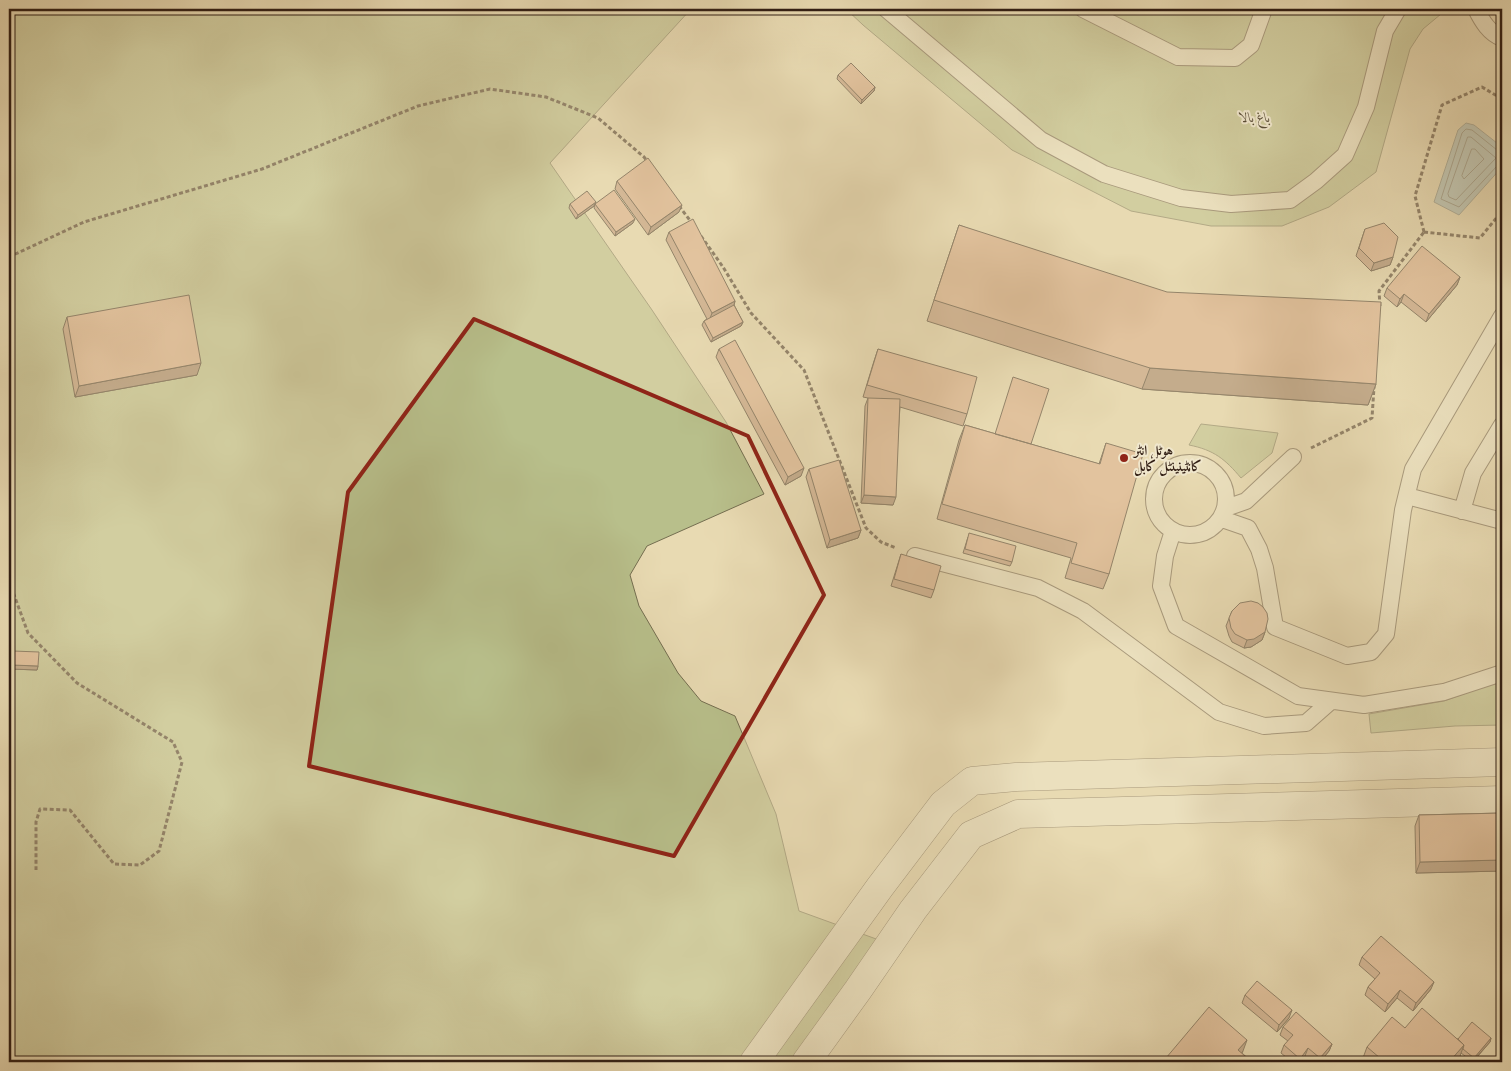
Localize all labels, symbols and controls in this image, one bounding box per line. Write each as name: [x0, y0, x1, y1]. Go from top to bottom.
park label: باغ بالا: [1239, 109, 1271, 129]
place label: ہوٹل انٹر کانٹینینٹل کابل: [1132, 442, 1202, 477]
marker: ہوٹل انٹر کانٹینینٹل کابل: [1118, 452, 1130, 464]

